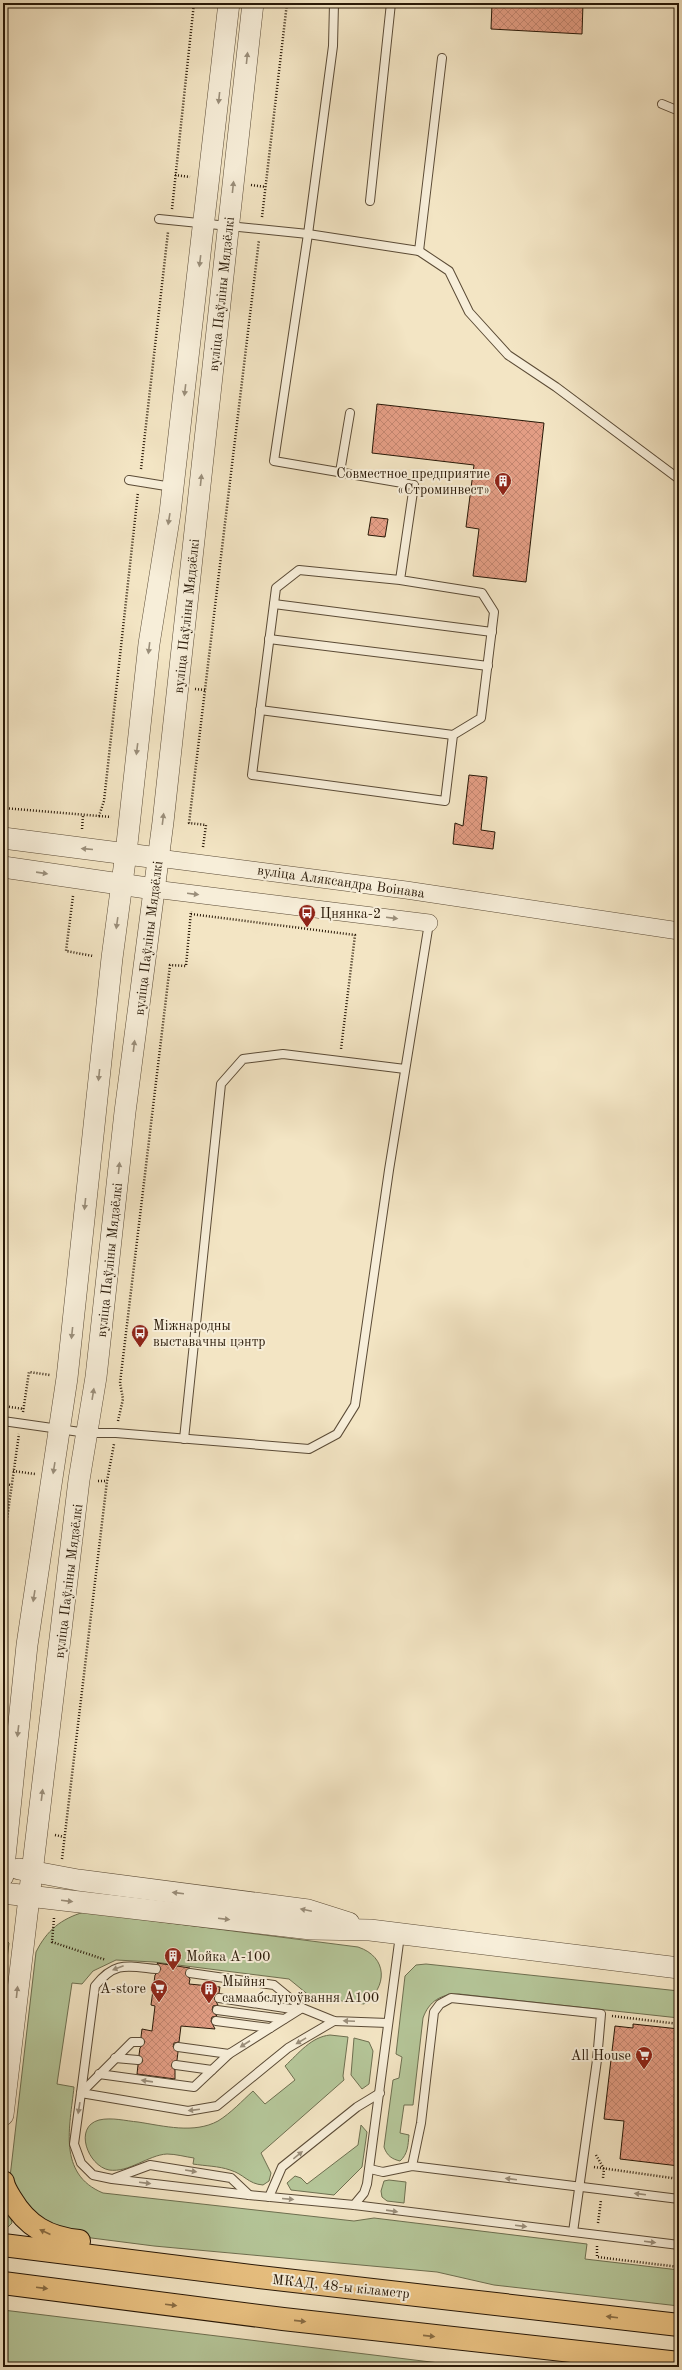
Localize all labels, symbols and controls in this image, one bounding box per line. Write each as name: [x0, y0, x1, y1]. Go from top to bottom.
one-way arrow: [243, 52, 250, 64]
one-way arrow: [216, 92, 223, 104]
one-way arrow: [229, 181, 236, 193]
street label: вуліца Паўліны Мядзёлкі: [207, 216, 237, 372]
one-way arrow: [197, 255, 203, 267]
one-way arrow: [181, 384, 188, 396]
place label: Совместное предприятие «Строминвест»: [336, 467, 490, 497]
building icon: Совместное предприятие «Строминвест»: [493, 471, 513, 496]
one-way arrow: [197, 474, 204, 486]
one-way arrow: [166, 513, 172, 525]
street label: вуліца Паўліны Мядзёлкі: [172, 538, 202, 694]
one-way arrow: [146, 642, 152, 654]
one-way arrow: [134, 742, 140, 755]
one-way arrow: [160, 813, 167, 825]
one-way arrow: [81, 846, 93, 852]
street label: вуліца Паўліны Мядзёлкі: [133, 860, 165, 1016]
street label: вуліца Аляксандра Воінава: [256, 863, 426, 901]
one-way arrow: [36, 869, 48, 876]
one-way arrow: [187, 891, 199, 897]
bus stop icon: Цнянка-2: [297, 903, 317, 928]
place label: Цнянка-2: [320, 907, 381, 921]
one-way arrow: [386, 915, 398, 921]
one-way arrow: [114, 917, 120, 929]
one-way arrow: [131, 1040, 137, 1052]
one-way arrow: [95, 1069, 102, 1081]
one-way arrow: [116, 1162, 122, 1174]
street label: вуліца Паўліны Мядзёлкі: [95, 1182, 125, 1338]
one-way arrow: [82, 1198, 88, 1210]
place label: Міжнародны выставачны цэнтр: [153, 1319, 266, 1349]
bus stop icon: Міжнародны выставачны цэнтр: [130, 1323, 150, 1348]
one-way arrow: [68, 1327, 75, 1339]
one-way arrow: [90, 1388, 96, 1401]
one-way arrow: [51, 1462, 57, 1474]
street label: вуліца Паўліны Мядзёлкі: [53, 1503, 85, 1659]
one-way arrow: [31, 1590, 37, 1602]
one-way arrow: [15, 1725, 21, 1737]
one-way arrow: [39, 1789, 45, 1801]
one-way arrow: [172, 1890, 184, 1896]
one-way arrow: [61, 1897, 74, 1904]
one-way arrow: [300, 1907, 313, 1913]
one-way arrow: [218, 1916, 230, 1922]
building icon: Мойка A-100: [163, 1946, 183, 1971]
place label: Мойка A-100: [186, 1950, 270, 1964]
one-way arrow: [111, 1966, 123, 1972]
place label: Мыйня самаабслугоўвання A100: [222, 1975, 379, 2005]
supermarket icon: А-store: [149, 1978, 169, 2003]
building icon: Мыйня самаабслугоўвання A100: [199, 1979, 219, 2004]
place label: А-store: [100, 1982, 146, 1996]
one-way arrow: [13, 1986, 20, 1998]
one-way arrow: [343, 2018, 355, 2025]
one-way arrow: [295, 2037, 307, 2044]
one-way arrow: [240, 2040, 250, 2048]
supermarket icon: All House: [634, 2045, 654, 2070]
place label: All House: [571, 2049, 631, 2063]
one-way arrow: [141, 2078, 154, 2084]
one-way arrow: [76, 2102, 82, 2115]
one-way arrow: [188, 2107, 200, 2113]
one-way arrow: [292, 2150, 303, 2159]
one-way arrow: [185, 2168, 197, 2174]
one-way arrow: [505, 2176, 517, 2183]
one-way arrow: [139, 2180, 151, 2186]
one-way arrow: [634, 2191, 646, 2197]
one-way arrow: [282, 2196, 294, 2203]
one-way arrow: [386, 2208, 398, 2214]
one-way arrow: [515, 2223, 527, 2229]
one-way arrow: [39, 2229, 50, 2235]
one-way arrow: [644, 2239, 656, 2245]
street label: МКАД, 48-ы кіламетр: [271, 2273, 410, 2301]
one-way arrow: [36, 2285, 48, 2292]
one-way arrow: [165, 2302, 177, 2308]
one-way arrow: [606, 2314, 619, 2320]
one-way arrow: [294, 2318, 306, 2324]
one-way arrow: [423, 2332, 435, 2339]

